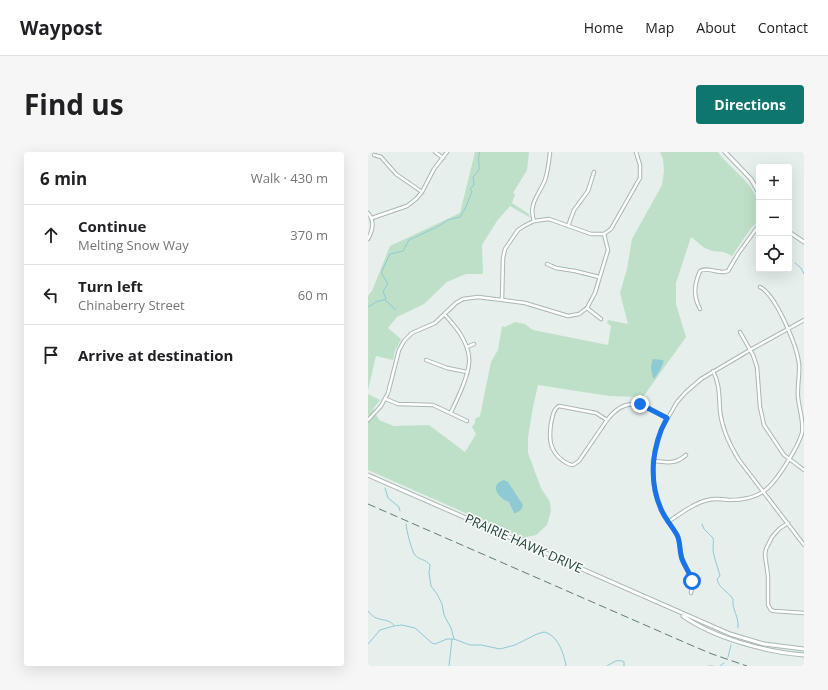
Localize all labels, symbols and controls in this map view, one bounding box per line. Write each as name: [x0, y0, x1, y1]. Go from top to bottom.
text: Waypost: [20, 15, 102, 41]
text: Home: [584, 18, 623, 37]
text: Map: [645, 18, 674, 37]
text: About: [696, 18, 736, 37]
text: Contact: [758, 18, 808, 37]
text: Find us: [24, 85, 124, 123]
button: Directions: [696, 85, 804, 124]
map controls: [756, 164, 792, 272]
button: +: [756, 164, 792, 200]
text: 6 min: [40, 167, 87, 190]
text: Walk · 430 m: [251, 169, 328, 187]
button: −: [756, 200, 792, 236]
text: Continue: [78, 216, 146, 236]
icon: ahead: [40, 224, 62, 246]
text: 370 m: [290, 226, 328, 244]
text: Melting Snow Way: [78, 236, 189, 254]
button: locate: [756, 236, 792, 272]
text: Turn left: [78, 276, 143, 296]
icon: left: [40, 284, 62, 306]
text: 60 m: [298, 286, 328, 304]
text: Chinaberry Street: [78, 296, 185, 314]
icon: arrive: [40, 344, 62, 366]
text: Arrive at destination: [78, 345, 233, 365]
route end: [631, 395, 649, 413]
street label: PRAIRIE HAWK DRIVE: [462, 509, 586, 577]
route start: [683, 572, 701, 590]

